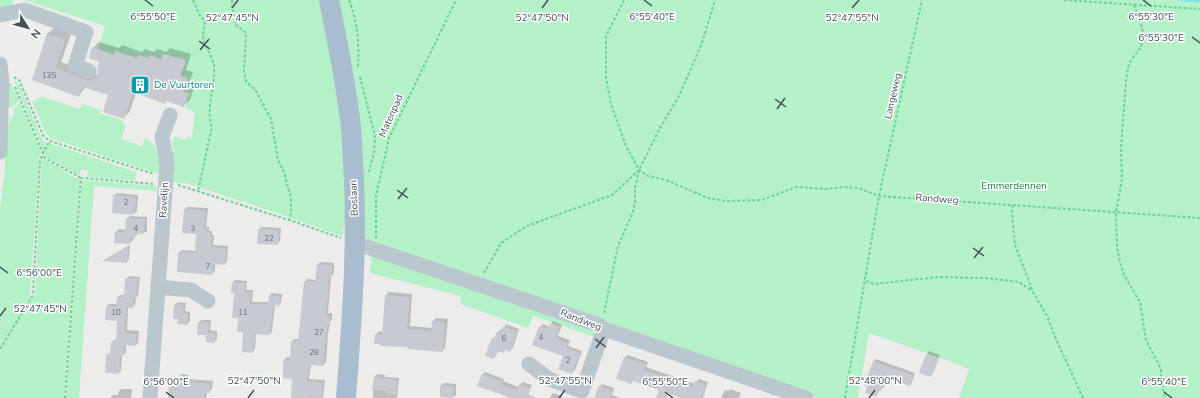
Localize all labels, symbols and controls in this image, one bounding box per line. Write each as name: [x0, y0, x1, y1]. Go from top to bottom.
north arrow: [8, 8, 48, 48]
text: 6°55'50"E: [130, 10, 176, 24]
text: 6°55'40"E: [629, 10, 675, 24]
text: 6°55'30"E: [1128, 10, 1174, 24]
text: 52°47'45"N: [205, 11, 259, 25]
text: 52°47'50"N: [515, 11, 569, 25]
text: 52°47'55"N: [825, 11, 879, 25]
text: N: [27, 26, 44, 42]
text: 6°55'30"E: [1138, 31, 1184, 45]
house number: 135: [42, 70, 56, 81]
street label: Langeweg: [881, 71, 905, 120]
building icon: De Vuurtoren: [129, 74, 151, 96]
place label: De Vuurtoren: [154, 78, 214, 92]
street label: Matenpad: [375, 92, 407, 140]
park label: Emmerdennen: [981, 179, 1047, 193]
street label: Boslaan: [346, 180, 362, 216]
street label: Ravelijn: [156, 182, 172, 218]
street label: Randweg: [915, 191, 959, 207]
house number: 2: [124, 197, 129, 208]
house number: 4: [134, 223, 139, 234]
house number: 3: [191, 223, 196, 234]
house number: 22: [264, 233, 274, 244]
house number: 7: [206, 261, 211, 272]
text: 6°56'00"E: [16, 266, 62, 280]
text: 52°47'45"N: [13, 302, 67, 316]
street label: Randweg: [558, 306, 604, 334]
house number: 10: [111, 307, 121, 318]
house number: 11: [238, 307, 248, 318]
house number: 27: [314, 327, 324, 338]
house number: 4: [539, 332, 544, 343]
house number: 6: [502, 333, 507, 344]
house number: 28: [309, 347, 319, 358]
house number: 2: [566, 355, 571, 366]
text: 52°47'50"N: [227, 374, 281, 388]
text: 52°47'55"N: [538, 374, 592, 388]
text: 52°48'00"N: [848, 374, 902, 388]
text: 6°56'00"E: [143, 375, 189, 389]
text: 6°55'50"E: [642, 375, 688, 389]
text: 6°55'40"E: [1141, 375, 1187, 389]

